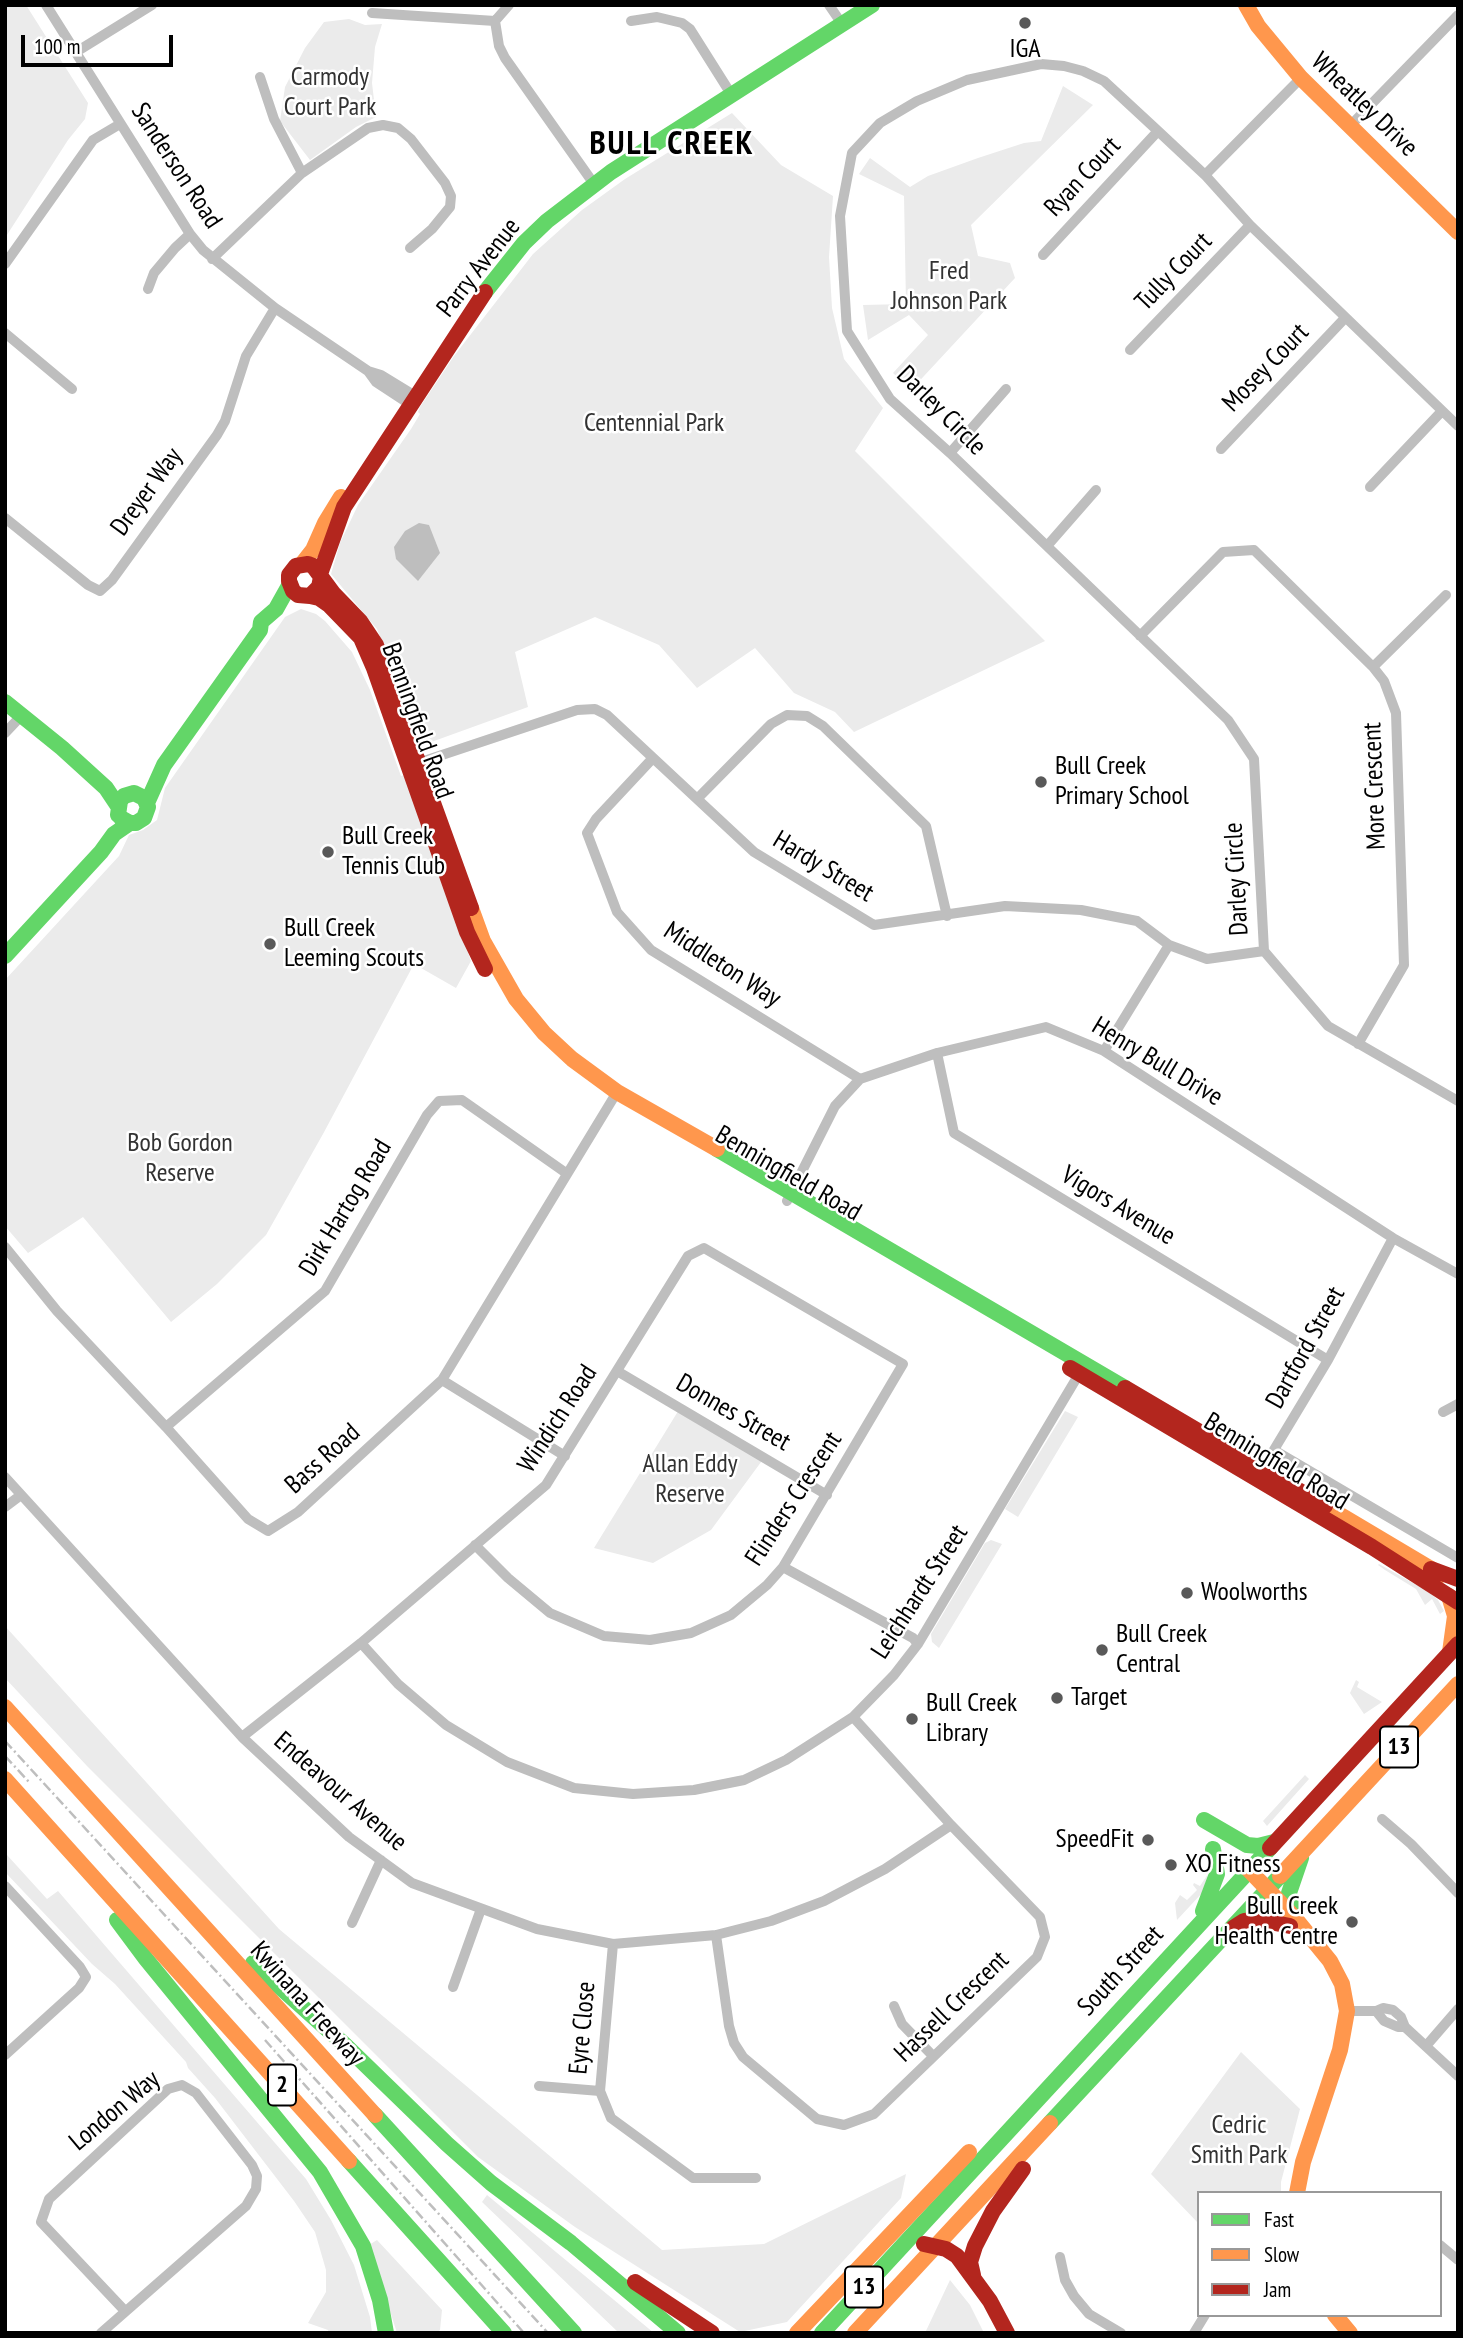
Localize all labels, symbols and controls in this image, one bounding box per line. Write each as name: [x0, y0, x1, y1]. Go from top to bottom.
marker: IGA: [1017, 15, 1033, 31]
scale bar: [24, 21, 177, 65]
text: 100 m: [34, 33, 80, 60]
place label: IGA: [1009, 34, 1041, 66]
street label: Wheatley Drive: [1304, 47, 1424, 163]
park label: Carmody Court Park: [284, 62, 376, 124]
street label: Sanderson Road: [124, 97, 228, 235]
district label: BULL CREEK: [591, 125, 753, 165]
street label: Ryan Court: [1038, 131, 1128, 223]
street label: Parry Avenue: [431, 212, 527, 324]
street label: Tully Court: [1129, 226, 1219, 318]
park label: Fred Johnson Park: [891, 256, 1007, 318]
street label: Mosey Court: [1216, 317, 1316, 419]
street label: Darley Circle: [890, 360, 992, 462]
park label: Centennial Park: [584, 408, 724, 440]
street label: Dreyer Way: [105, 442, 189, 542]
street label: Benningfield Road: [374, 639, 460, 803]
street label: More Crescent: [1357, 722, 1393, 850]
place label: Bull Creek Primary School: [1055, 751, 1189, 812]
marker: Bull Creek Primary School: [1033, 774, 1049, 790]
place label: Bull Creek Tennis Club: [342, 821, 445, 882]
street label: Darley Circle: [1218, 821, 1256, 937]
street label: Hardy Street: [767, 825, 879, 909]
marker: Bull Creek Tennis Club: [320, 844, 336, 860]
place label: Bull Creek Leeming Scouts: [284, 913, 424, 974]
street label: Middleton Way: [658, 916, 786, 1014]
marker: Bull Creek Leeming Scouts: [262, 936, 278, 952]
street label: Henry Bull Drive: [1086, 1011, 1228, 1113]
street label: Benningfield Road: [709, 1120, 867, 1228]
park label: Bob Gordon Reserve: [127, 1128, 233, 1190]
street label: Dirk Hartog Road: [293, 1134, 399, 1282]
street label: Vigors Avenue: [1055, 1160, 1181, 1252]
street label: Dartford Street: [1260, 1282, 1352, 1414]
street label: Windich Road: [512, 1359, 604, 1479]
street label: Donnes Street: [670, 1368, 796, 1458]
street label: Benningfield Road: [1198, 1407, 1354, 1517]
street label: Bass Road: [279, 1417, 367, 1501]
street label: Flinders Crescent: [739, 1426, 849, 1572]
park label: Allan Eddy Reserve: [642, 1449, 738, 1510]
street label: Leichhardt Street: [865, 1519, 975, 1665]
place label: Woolworths: [1201, 1577, 1308, 1609]
marker: Woolworths: [1179, 1585, 1195, 1601]
place label: Bull Creek Central: [1116, 1619, 1207, 1680]
marker: Bull Creek Central: [1094, 1642, 1110, 1658]
place label: Target: [1071, 1682, 1127, 1714]
place label: Bull Creek Library: [926, 1688, 1017, 1750]
marker: Target: [1049, 1690, 1065, 1706]
marker: Bull Creek Library: [904, 1711, 920, 1727]
street label: Endeavour Avenue: [267, 1726, 413, 1858]
road number: 13: [1380, 1727, 1418, 1768]
place label: SpeedFit: [1056, 1824, 1134, 1856]
marker: SpeedFit: [1140, 1832, 1156, 1848]
place label: XO Fitness: [1185, 1849, 1281, 1881]
marker: XO Fitness: [1163, 1857, 1179, 1873]
place label: Bull Creek Health Centre: [1214, 1891, 1338, 1952]
marker: Bull Creek Health Centre: [1344, 1914, 1360, 1930]
street label: South Street: [1072, 1920, 1170, 2022]
street label: Kwinana Freeway: [243, 1935, 371, 2073]
street label: Hassell Crescent: [888, 1945, 1016, 2069]
street label: Eyre Close: [563, 1980, 603, 2076]
street label: London Way: [63, 2064, 167, 2158]
road number: 2: [268, 2064, 296, 2106]
park label: Cedric Smith Park: [1191, 2110, 1287, 2172]
legend: [1197, 2191, 1442, 2317]
text: Fast: [1264, 2206, 1294, 2233]
text: Slow: [1264, 2241, 1299, 2268]
road number: 13: [845, 2266, 883, 2308]
text: Jam: [1264, 2276, 1291, 2303]

